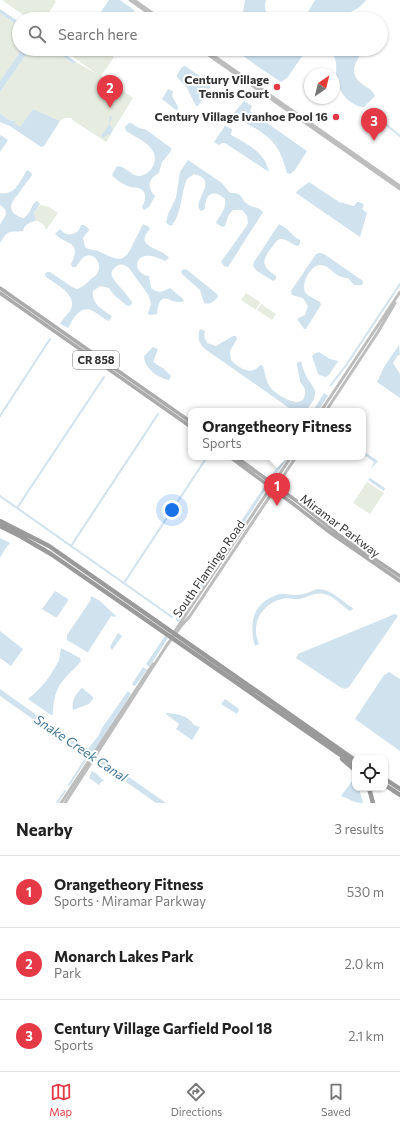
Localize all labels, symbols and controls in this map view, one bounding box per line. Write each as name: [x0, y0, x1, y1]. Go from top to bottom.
search box: [12, 12, 388, 56]
icon: search: [26, 23, 48, 45]
text: Search here: [58, 25, 137, 43]
north arrow: [304, 68, 340, 104]
place label: Century Village Tennis Court: [184, 72, 269, 100]
pin: 2: [97, 75, 123, 108]
marker: Century Village Tennis Court: [272, 82, 282, 92]
pin: 3: [361, 108, 387, 141]
place label: Century Village Ivanhoe Pool 16: [154, 109, 328, 123]
marker: Century Village Ivanhoe Pool 16: [331, 112, 341, 122]
road number: CR 858: [73, 351, 119, 369]
popup: [188, 408, 366, 460]
text: Orangetheory Fitness: [202, 417, 352, 435]
text: Sports: [202, 435, 242, 451]
pin: 1: [264, 473, 290, 506]
street label: Miramar Parkway: [298, 491, 383, 560]
your location: [162, 500, 182, 520]
street label: South Flamingo Road: [169, 517, 247, 620]
water label: Snake Creek Canal: [32, 711, 131, 785]
map controls: [352, 755, 388, 791]
button: locate: [352, 755, 388, 791]
text: Nearby: [16, 819, 73, 840]
text: 3 results: [335, 821, 384, 837]
text: Orangetheory Fitness: [54, 875, 204, 893]
text: 1: [26, 884, 32, 900]
text: 530 m: [347, 884, 384, 900]
text: Sports · Miramar Parkway: [54, 893, 206, 909]
text: Monarch Lakes Park: [54, 947, 194, 965]
text: 2: [25, 956, 33, 972]
text: 2.0 km: [345, 956, 384, 972]
text: Park: [54, 965, 81, 981]
text: Century Village Garfield Pool 18: [54, 1019, 272, 1037]
text: 3: [25, 1028, 33, 1044]
text: 2.1 km: [348, 1028, 384, 1044]
text: Sports: [54, 1037, 94, 1053]
tab: Map: [49, 1081, 72, 1118]
tab: Directions: [171, 1081, 222, 1118]
tab: Saved: [321, 1081, 351, 1118]

